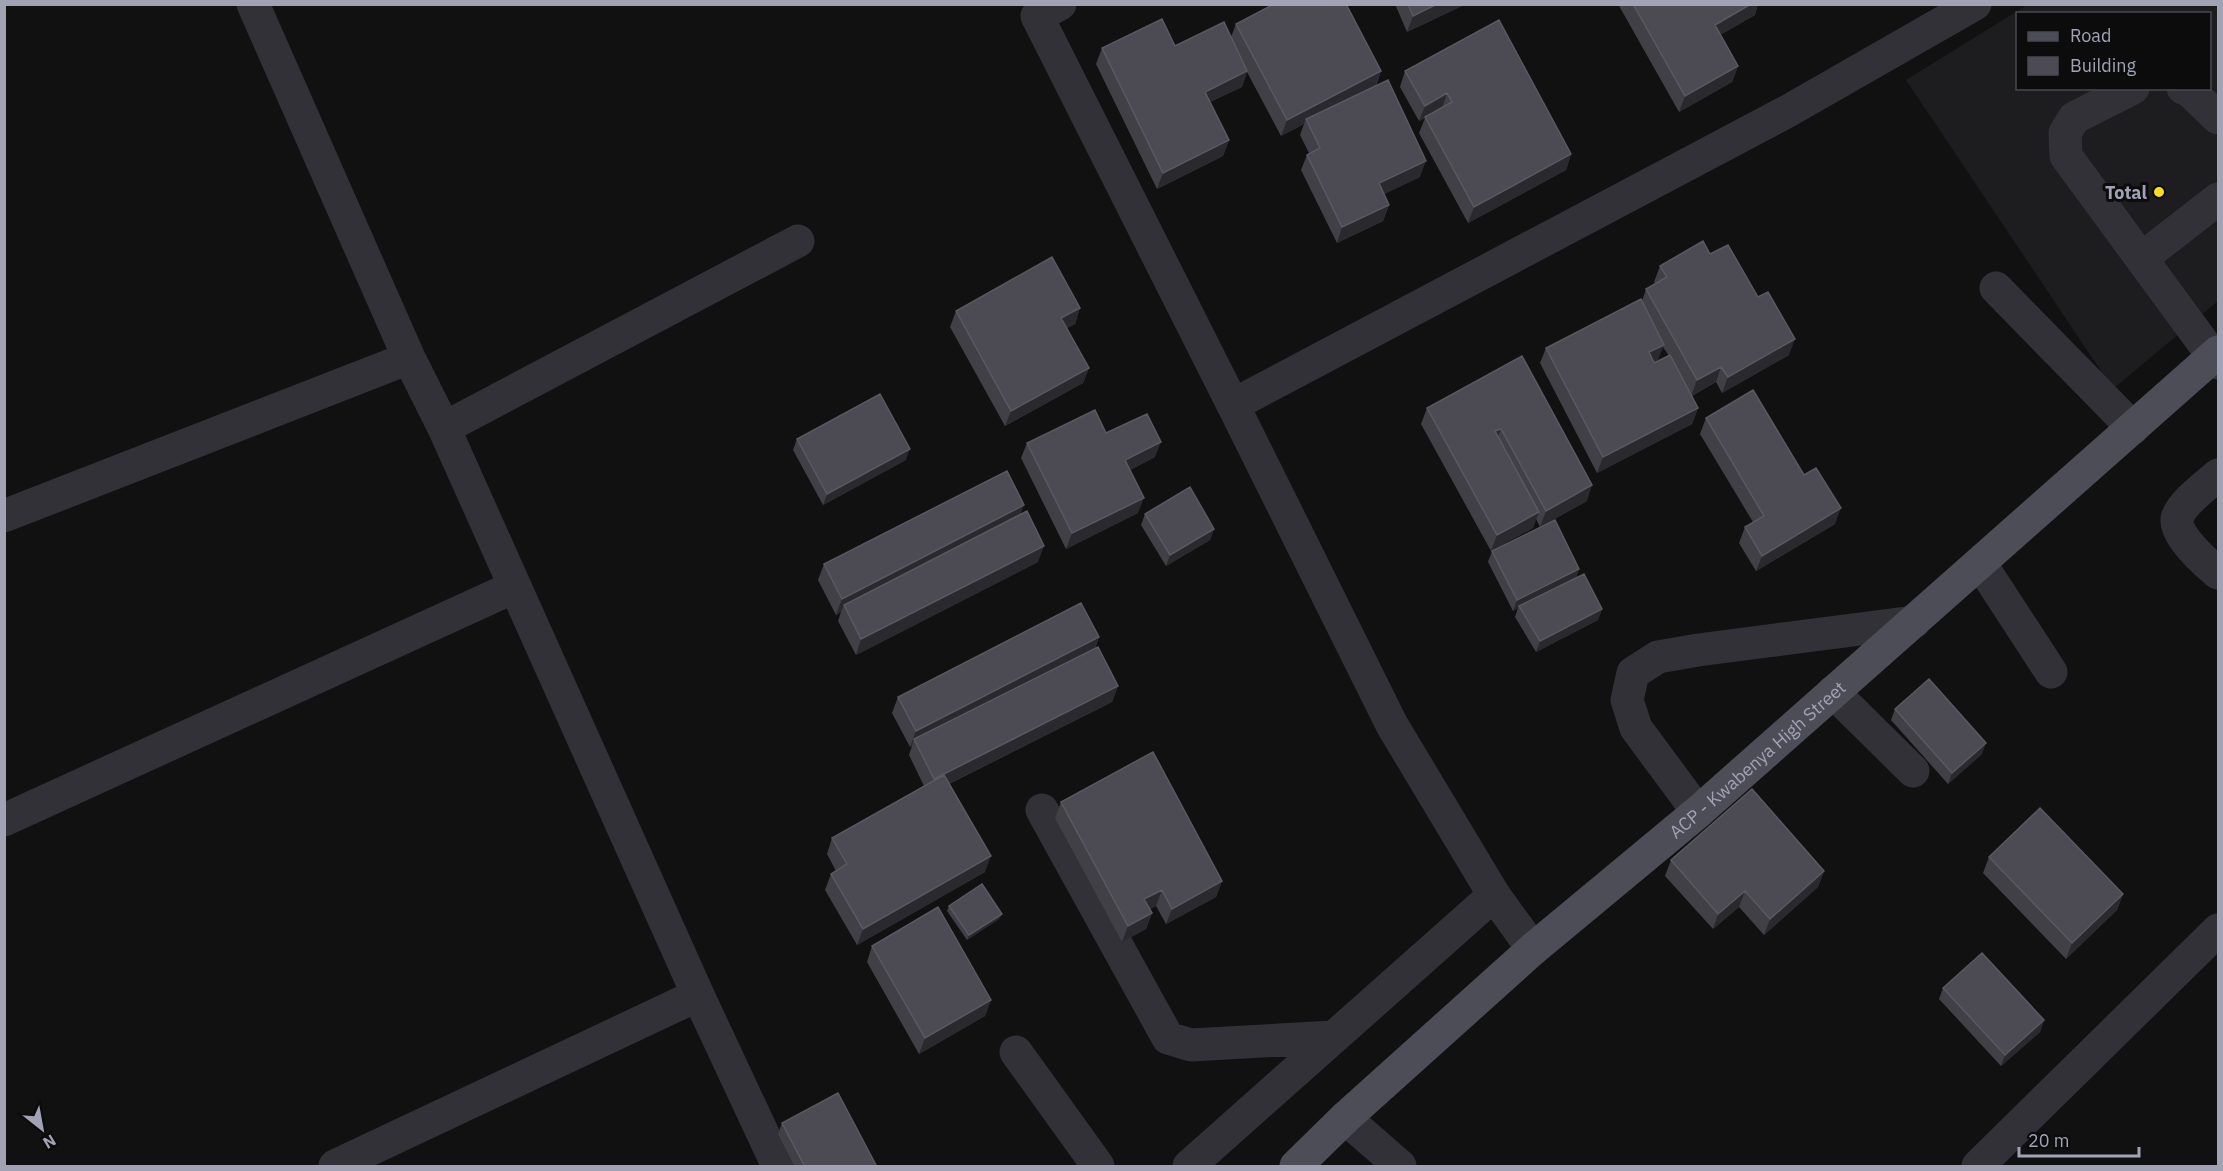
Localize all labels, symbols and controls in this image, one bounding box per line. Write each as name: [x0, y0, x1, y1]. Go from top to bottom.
legend: [2016, 12, 2211, 90]
text: Road: [2070, 24, 2111, 47]
text: Building: [2070, 54, 2137, 77]
place label: Total: [2105, 181, 2148, 204]
marker: Total: [2152, 185, 2166, 199]
street label: ACP - Kwabenya High Street: [1664, 676, 1850, 843]
north arrow: [12, 1099, 72, 1159]
scale bar: [2019, 1120, 2139, 1158]
text: 20 m: [2028, 1129, 2070, 1152]
text: N: [40, 1130, 60, 1153]

